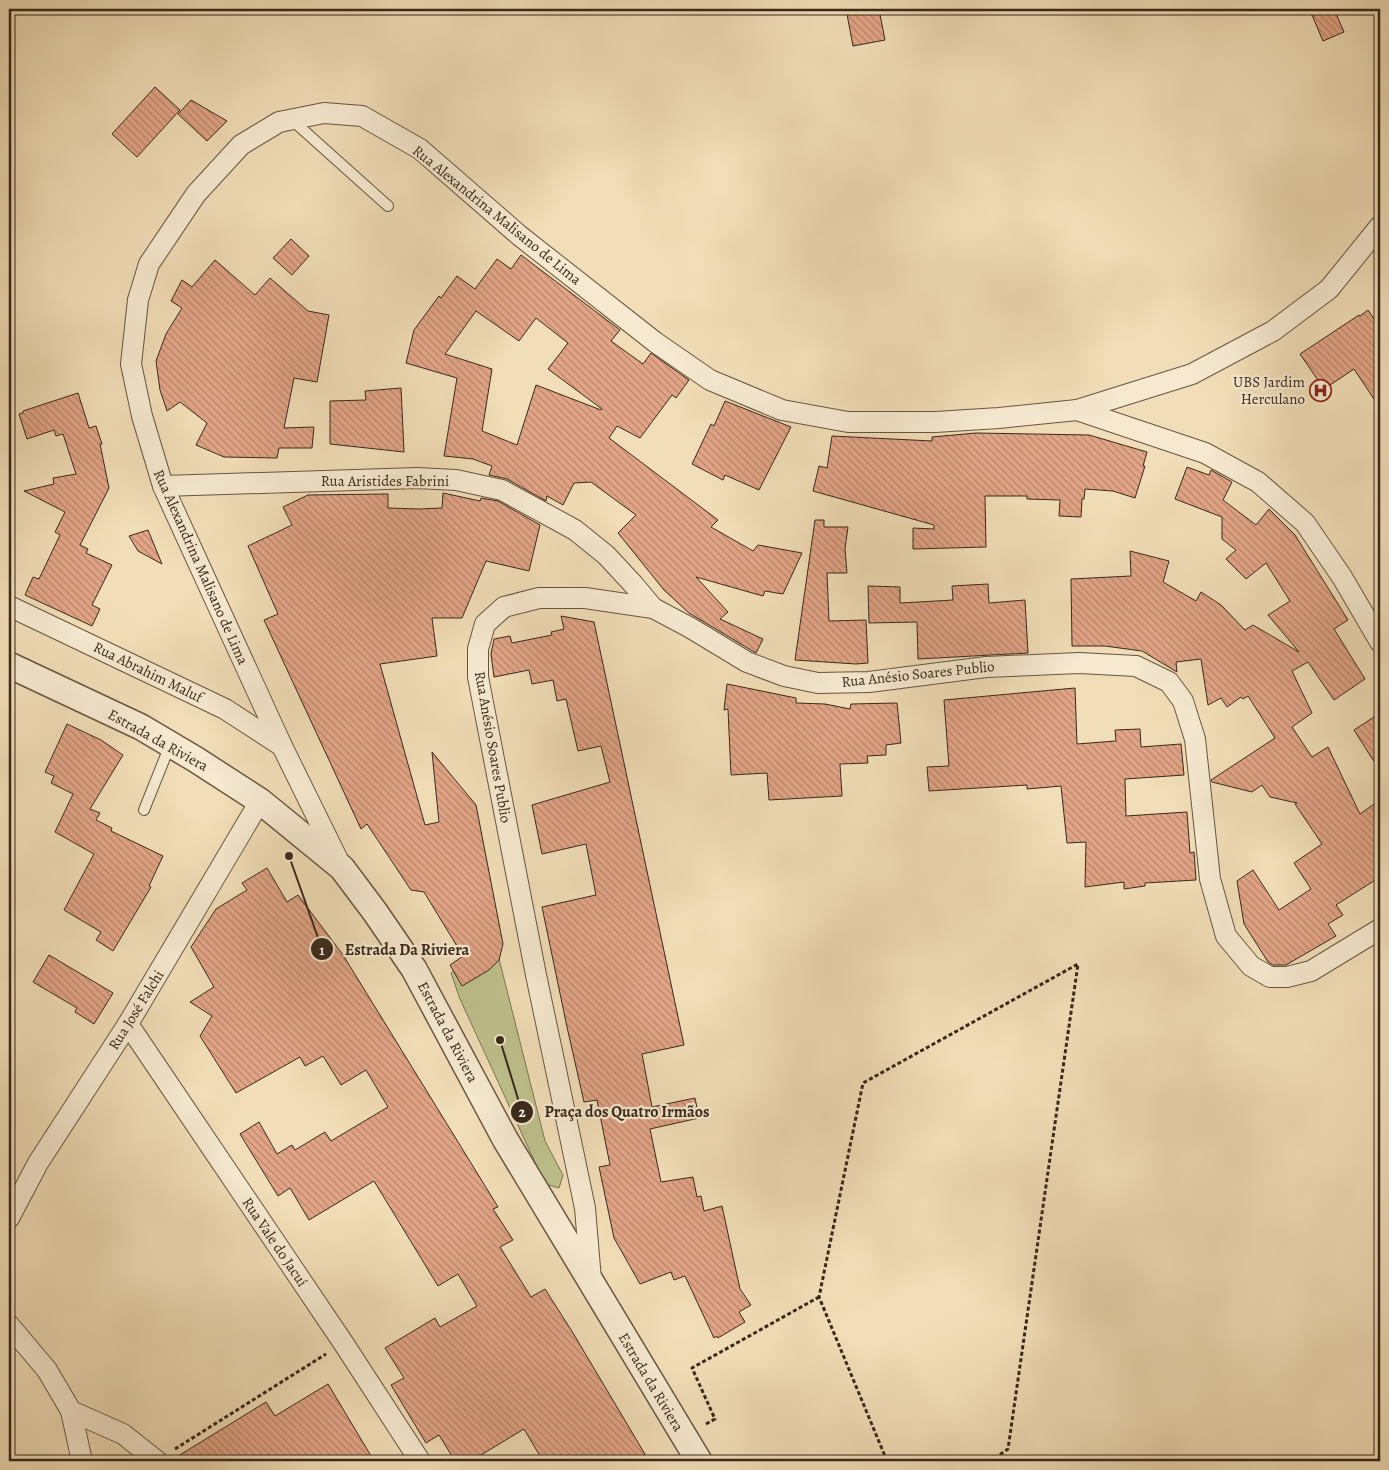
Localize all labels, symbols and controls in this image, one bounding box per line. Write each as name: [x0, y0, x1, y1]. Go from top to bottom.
street label: Rua Alexandrina Malisano de Lima: [408, 141, 586, 289]
place label: UBS Jardim Herculano: [1233, 372, 1306, 409]
hospital icon: UBS Jardim Herculano: [1309, 379, 1333, 403]
street label: Rua Alexandrina Malisano de Lima: [149, 466, 253, 668]
street label: Rua Aristides Fabrini: [321, 471, 449, 491]
street label: Rua Abrahim Maluf: [90, 637, 208, 708]
street label: Rua Anésio Soares Publio: [841, 656, 995, 692]
street label: Rua Anésio Soares Publio: [470, 670, 516, 824]
street label: Estrada da Riviera: [104, 704, 212, 776]
callout: Estrada Da Riviera: [310, 934, 479, 965]
text: Estrada Da Riviera: [345, 939, 470, 961]
text: 1: [319, 940, 325, 960]
street label: Rua José Falchi: [104, 966, 168, 1054]
street label: Estrada da Riviera: [413, 978, 483, 1086]
callout: Praça dos Quatro Irmãos: [510, 1096, 720, 1127]
text: Praça dos Quatro Irmãos: [544, 1101, 710, 1123]
text: 2: [518, 1102, 526, 1122]
street label: Rua Vale do Jacuí: [238, 1193, 312, 1291]
street label: Estrada da Riviera: [614, 1329, 688, 1435]

